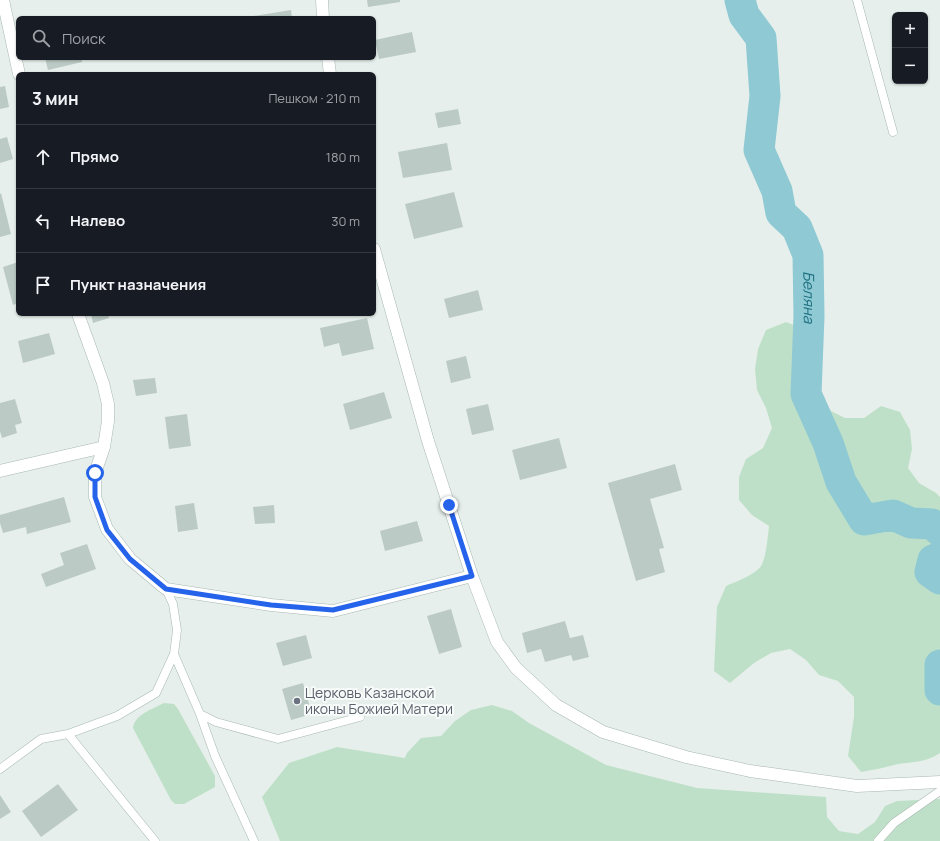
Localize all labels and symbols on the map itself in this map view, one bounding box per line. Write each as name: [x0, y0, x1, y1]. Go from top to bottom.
water label: Беляна: [798, 271, 820, 324]
route start: [86, 464, 104, 482]
route end: [440, 496, 458, 514]
place label: Церковь Казанской иконы Божией Матери: [305, 683, 453, 718]
marker: Церковь Казанской иконы Божией Матери: [292, 696, 302, 706]

